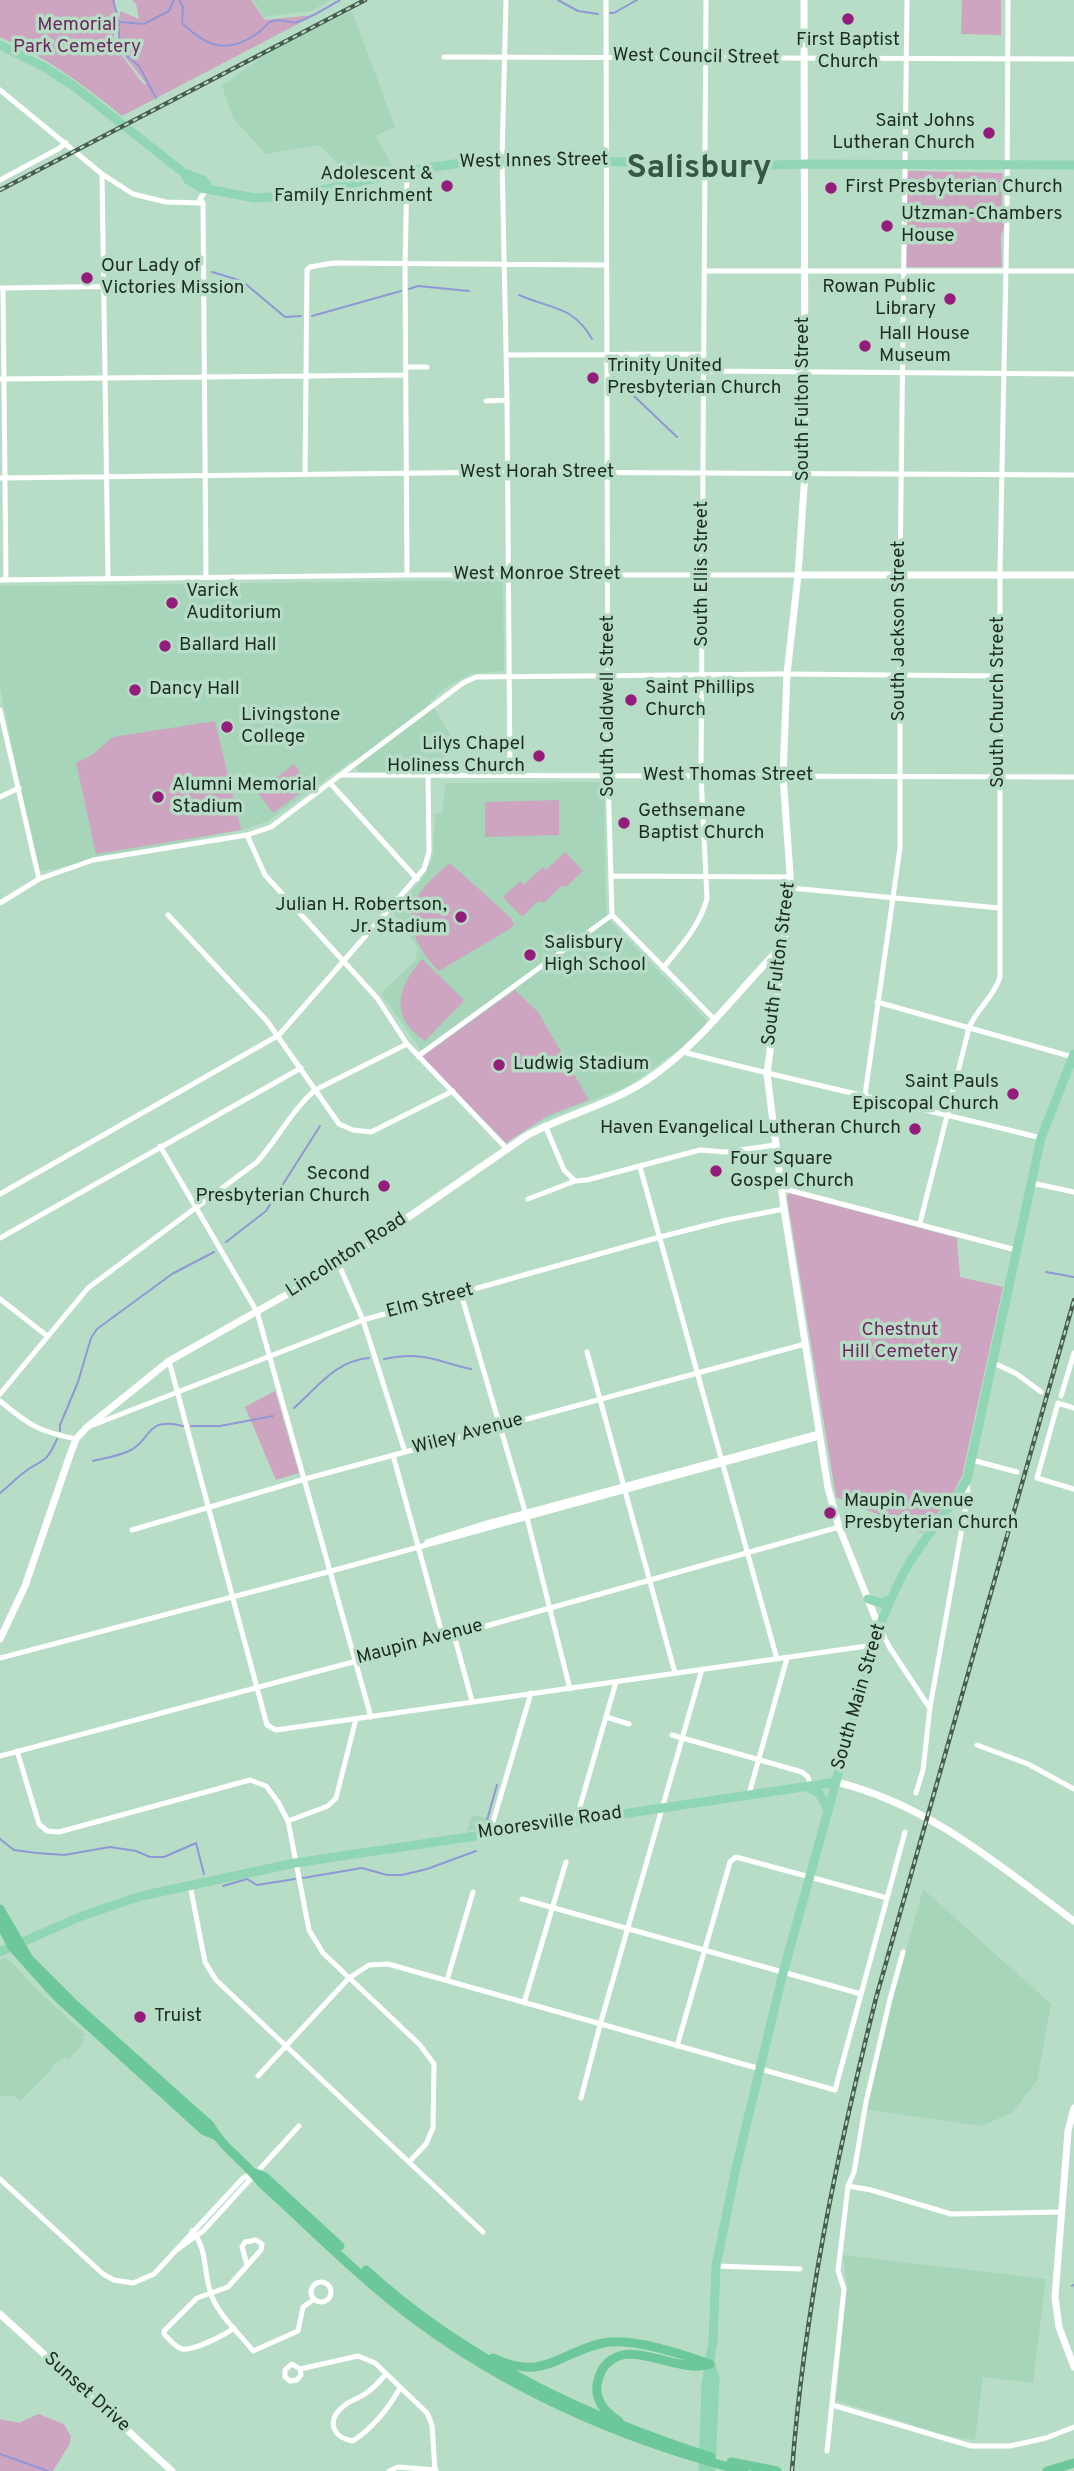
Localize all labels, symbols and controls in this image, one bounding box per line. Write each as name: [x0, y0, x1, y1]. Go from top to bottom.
marker: First Baptist Church: [840, 11, 856, 27]
park label: Memorial Park Cemetery: [13, 15, 141, 59]
place label: First Baptist Church: [796, 30, 900, 74]
street label: West Council Street: [612, 45, 780, 71]
place label: Saint Johns Lutheran Church: [832, 111, 975, 155]
marker: Saint Johns Lutheran Church: [981, 125, 997, 141]
street label: West Innes Street: [459, 149, 609, 175]
district label: Salisbury: [626, 150, 772, 190]
place label: Adolescent & Family Enrichment: [274, 164, 433, 208]
place label: First Presbyterian Church: [845, 177, 1063, 199]
marker: Adolescent & Family Enrichment: [439, 178, 455, 194]
marker: First Presbyterian Church: [823, 180, 839, 196]
place label: Utzman-Chambers House: [901, 204, 1062, 248]
marker: Utzman-Chambers House: [879, 218, 895, 234]
place label: Our Lady of Victories Mission: [101, 256, 245, 300]
marker: Our Lady of Victories Mission: [79, 270, 95, 286]
place label: Rowan Public Library: [822, 277, 936, 321]
marker: Rowan Public Library: [942, 291, 958, 307]
street label: South Fulton Street: [793, 317, 815, 481]
place label: Hall House Museum: [879, 324, 970, 368]
marker: Hall House Museum: [857, 338, 873, 354]
place label: Trinity United Presbyterian Church: [607, 356, 782, 400]
marker: Trinity United Presbyterian Church: [585, 370, 601, 386]
street label: West Horah Street: [460, 462, 614, 484]
street label: South Ellis Street: [692, 501, 714, 647]
street label: South Jackson Street: [889, 541, 911, 721]
street label: West Monroe Street: [453, 564, 621, 586]
place label: Varick Auditorium: [186, 581, 281, 625]
marker: Varick Auditorium: [164, 595, 180, 611]
street label: South Caldwell Street: [598, 615, 620, 797]
street label: South Church Street: [988, 616, 1010, 788]
place label: Ballard Hall: [179, 635, 277, 657]
marker: Ballard Hall: [157, 638, 173, 654]
place label: Saint Phillips Church: [645, 678, 755, 722]
place label: Dancy Hall: [149, 679, 240, 701]
marker: Dancy Hall: [127, 682, 143, 698]
marker: Saint Phillips Church: [623, 692, 639, 708]
place label: Livingstone College: [241, 705, 340, 749]
marker: Livingstone College: [219, 719, 235, 735]
place label: Lilys Chapel Holiness Church: [387, 734, 525, 778]
marker: Lilys Chapel Holiness Church: [531, 748, 547, 764]
street label: West Thomas Street: [643, 765, 813, 787]
place label: Alumni Memorial Stadium: [172, 775, 317, 819]
marker: Alumni Memorial Stadium: [150, 789, 166, 805]
place label: Gethsemane Baptist Church: [638, 801, 764, 845]
marker: Gethsemane Baptist Church: [616, 815, 632, 831]
street label: South Fulton Street: [759, 881, 801, 1047]
place label: Julian H. Robertson, Jr. Stadium: [275, 895, 447, 939]
marker: Julian H. Robertson, Jr. Stadium: [453, 909, 469, 925]
place label: Salisbury High School: [544, 933, 646, 977]
marker: Salisbury High School: [522, 947, 538, 963]
place label: Ludwig Stadium: [513, 1054, 649, 1076]
marker: Ludwig Stadium: [491, 1057, 507, 1073]
place label: Saint Pauls Episcopal Church: [852, 1072, 999, 1116]
marker: Saint Pauls Episcopal Church: [1005, 1086, 1021, 1102]
place label: Haven Evangelical Lutheran Church: [600, 1118, 901, 1140]
marker: Haven Evangelical Lutheran Church: [907, 1121, 923, 1137]
place label: Four Square Gospel Church: [730, 1149, 854, 1193]
marker: Four Square Gospel Church: [708, 1163, 724, 1179]
place label: Second Presbyterian Church: [195, 1164, 370, 1208]
marker: Second Presbyterian Church: [376, 1178, 392, 1194]
street label: Lincolnton Road: [283, 1209, 411, 1303]
street label: Elm Street: [384, 1279, 476, 1325]
park label: Chestnut Hill Cemetery: [842, 1320, 958, 1364]
street label: Wiley Avenue: [410, 1409, 526, 1461]
place label: Maupin Avenue Presbyterian Church: [844, 1491, 1019, 1535]
marker: Maupin Avenue Presbyterian Church: [822, 1505, 838, 1521]
street label: Maupin Avenue: [354, 1615, 486, 1671]
street label: South Main Street: [828, 1621, 892, 1773]
street label: Mooresville Road: [476, 1803, 624, 1845]
place label: Truist: [154, 2006, 202, 2028]
marker: Truist: [132, 2009, 148, 2025]
street label: Sunset Drive: [38, 2348, 134, 2438]

